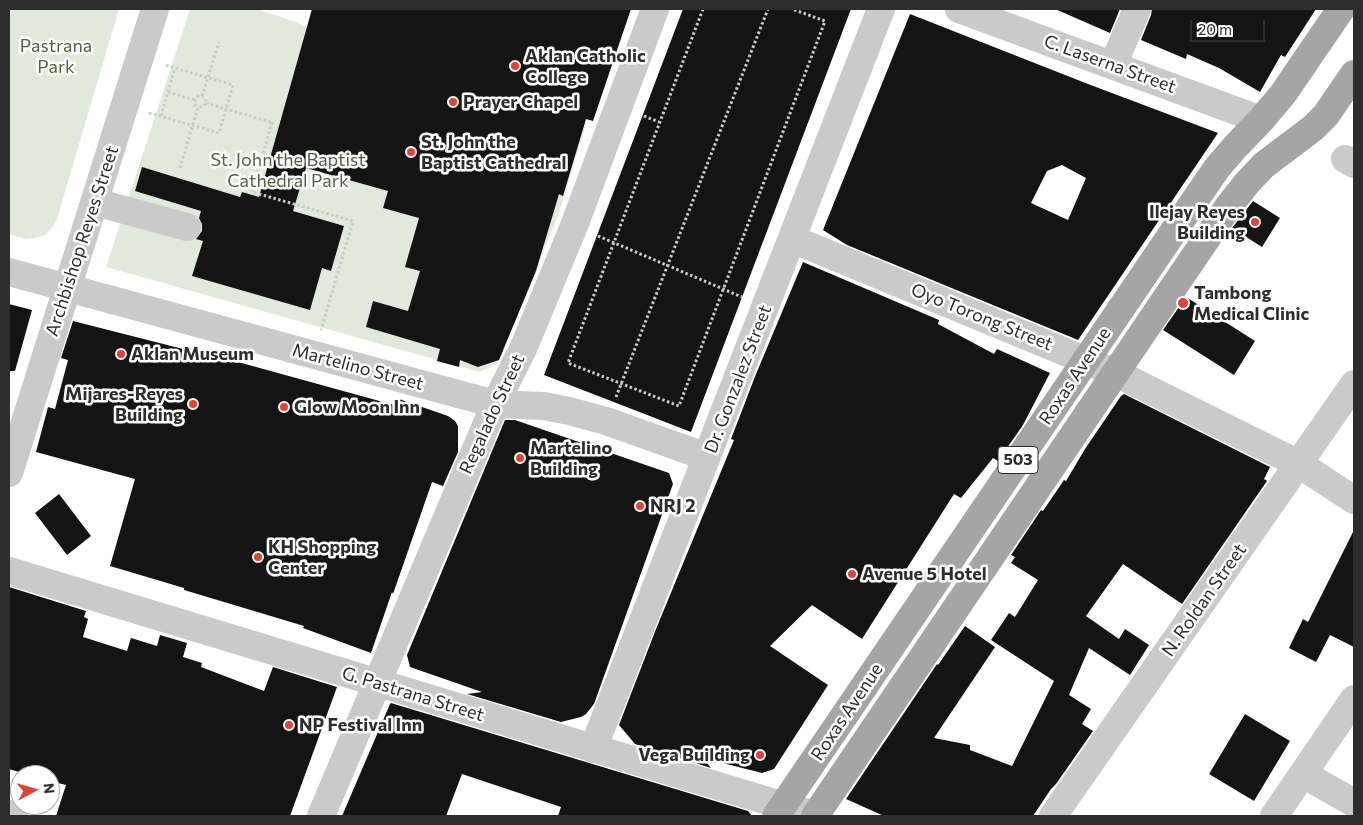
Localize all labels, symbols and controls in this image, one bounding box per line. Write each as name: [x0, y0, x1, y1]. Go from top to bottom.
scale bar: [1193, 10, 1268, 42]
text: 20 m: [1198, 20, 1232, 38]
street label: C. Laserna Street: [1041, 30, 1179, 98]
park label: Pastrana Park: [20, 35, 92, 78]
place label: Aklan Catholic College: [525, 45, 646, 88]
marker: Aklan Catholic College: [509, 60, 521, 72]
place label: Prayer Chapel: [463, 91, 578, 113]
marker: Prayer Chapel: [447, 96, 459, 108]
place label: St. John the Baptist Cathedral: [421, 131, 566, 173]
street label: Archbishop Reyes Street: [41, 143, 123, 339]
marker: St. John the Baptist Cathedral: [405, 146, 417, 158]
park label: St. John the Baptist Cathedral Park: [210, 149, 366, 192]
place label: Ilejay Reyes Building: [1149, 201, 1245, 243]
marker: Ilejay Reyes Building: [1249, 216, 1261, 228]
street label: Oyo Torong Street: [908, 279, 1056, 355]
place label: Tambong Medical Clinic: [1194, 282, 1309, 324]
marker: Tambong Medical Clinic: [1176, 296, 1190, 310]
street label: Dr. Gonzalez Street: [700, 302, 776, 456]
street label: Roxas Avenue: [1035, 323, 1115, 429]
street label: Martelino Street: [290, 339, 426, 395]
place label: Aklan Museum: [131, 343, 254, 365]
marker: Aklan Museum: [115, 348, 127, 360]
street label: Regalado Street: [455, 351, 529, 477]
place label: Mijares-Reyes Building: [65, 383, 183, 426]
place label: Glow Moon Inn: [294, 396, 420, 418]
marker: Mijares-Reyes Building: [187, 398, 199, 410]
marker: Glow Moon Inn: [278, 401, 290, 413]
place label: Martelino Building: [530, 437, 612, 479]
road number: 503: [998, 446, 1038, 474]
marker: Martelino Building: [514, 452, 526, 464]
place label: NRJ 2: [650, 495, 695, 517]
marker: NRJ 2: [634, 500, 646, 512]
place label: KH Shopping Center: [268, 536, 376, 578]
street label: N. Roldan Street: [1157, 540, 1251, 660]
marker: KH Shopping Center: [252, 551, 264, 563]
place label: Avenue 5 Hotel: [862, 563, 987, 585]
marker: Avenue 5 Hotel: [846, 568, 858, 580]
street label: Roxas Avenue: [807, 659, 887, 765]
street label: G. Pastrana Street: [339, 662, 487, 726]
place label: NP Festival Inn: [299, 714, 422, 736]
marker: NP Festival Inn: [283, 719, 295, 731]
place label: Vega Building: [638, 744, 750, 766]
marker: Vega Building: [754, 749, 766, 761]
north arrow: [10, 765, 60, 815]
text: N: [40, 782, 58, 795]

